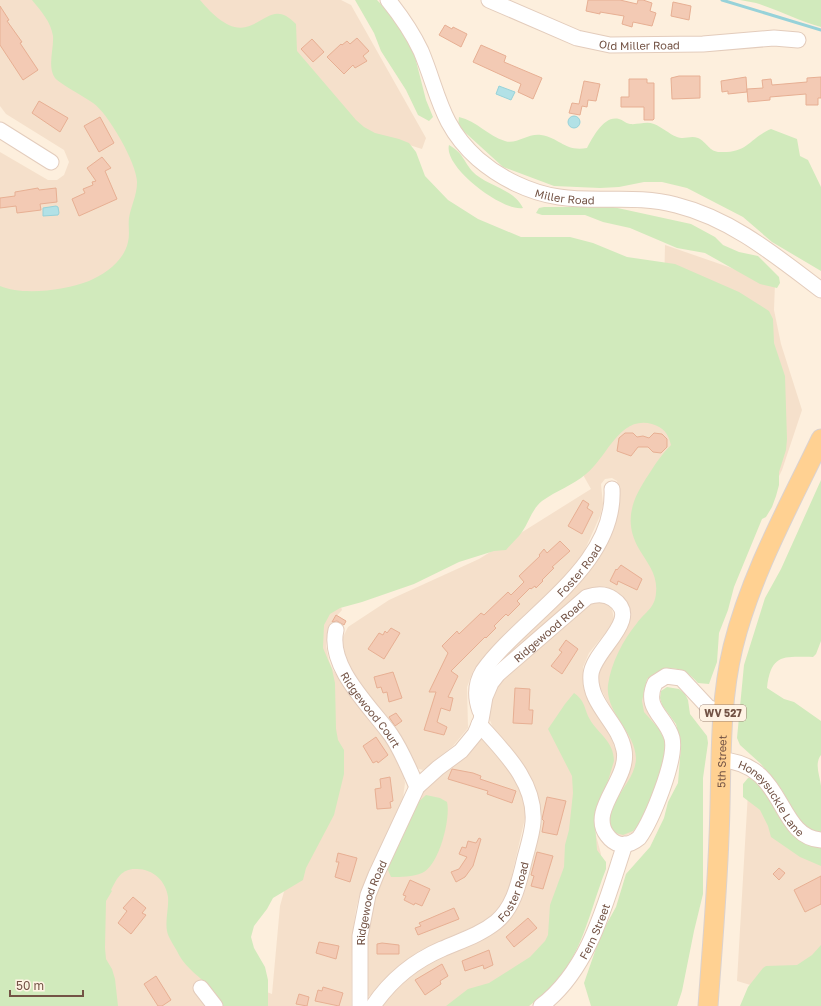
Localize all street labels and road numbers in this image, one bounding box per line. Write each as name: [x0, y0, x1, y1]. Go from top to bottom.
street label: Old Miller Road: [598, 36, 680, 52]
street label: Miller Road: [534, 185, 595, 206]
street label: Foster Road: [554, 541, 604, 599]
street label: Ridgewood Road: [510, 597, 586, 664]
street label: Ridgewood Court: [339, 669, 404, 750]
road number: WV 527: [700, 705, 746, 721]
street label: 5th Street: [714, 735, 728, 788]
street label: Honeysuckle Lane: [737, 757, 807, 839]
street label: Ridgewood Road: [354, 858, 389, 945]
street label: Foster Road: [494, 860, 530, 924]
street label: Fern Street: [576, 902, 612, 961]

